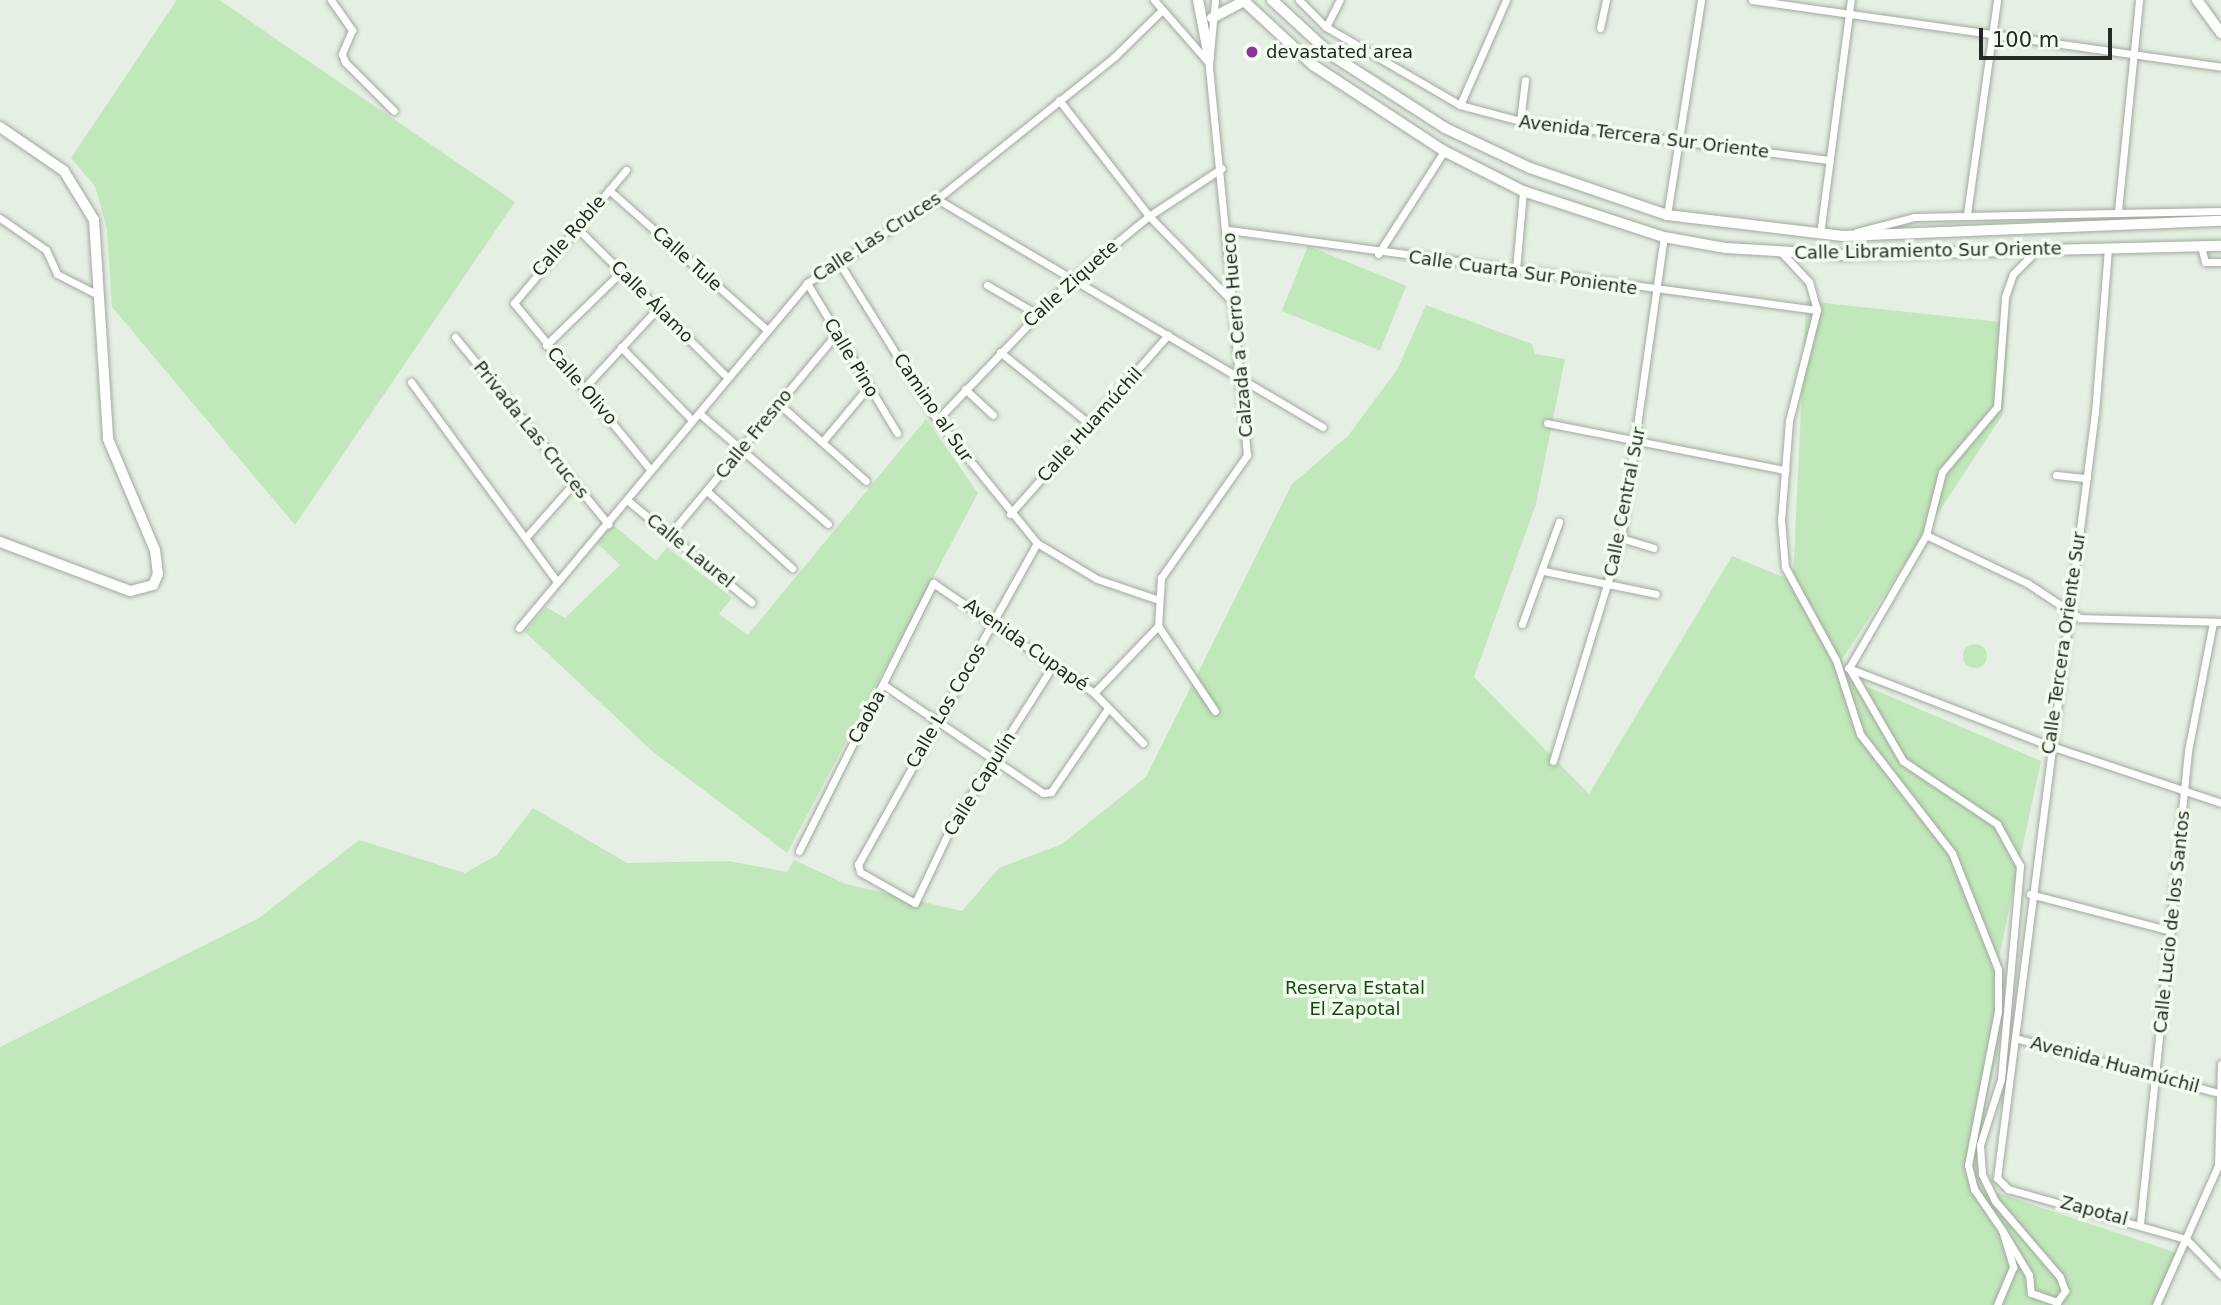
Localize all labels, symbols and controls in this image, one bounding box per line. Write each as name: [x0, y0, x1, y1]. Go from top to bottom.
scale bar: [1983, 14, 2116, 58]
text: 100 m: [1992, 28, 2059, 52]
place label: devastated area: [1266, 41, 1413, 63]
marker: devastated area: [1244, 44, 1260, 60]
street label: Avenida Tercera Sur Oriente: [1518, 111, 1770, 163]
street label: Calle Las Cruces: [809, 188, 945, 286]
street label: Calle Roble: [528, 191, 610, 281]
street label: Calle Tule: [648, 222, 726, 296]
street label: Calzada a Cerro Hueco: [1218, 232, 1258, 438]
street label: Calle Ziquete: [1019, 236, 1123, 332]
street label: Calle Libramiento Sur Oriente: [1794, 238, 2062, 264]
street label: Calle Cuarta Sur Poniente: [1407, 246, 1639, 300]
street label: Calle Álamo: [606, 256, 698, 348]
street label: Calle Pino: [819, 315, 883, 401]
street label: Calle Olivo: [542, 343, 622, 429]
street label: Camino al Sur: [889, 350, 977, 466]
street label: Privada Las Cruces: [469, 357, 593, 503]
street label: Calle Huamúchil: [1033, 363, 1147, 487]
street label: Calle Fresno: [711, 385, 797, 483]
street label: Calle Central Sur: [1600, 425, 1650, 579]
street label: Calle Laurel: [642, 509, 738, 593]
street label: Calle Tercera Oriente Sur: [2038, 530, 2090, 756]
street label: Avenida Cupapé: [960, 594, 1092, 696]
street label: Calle Los Cocos: [902, 640, 990, 772]
street label: Caoba: [844, 687, 890, 747]
street label: Calle Capulín: [940, 728, 1020, 840]
street label: Calle Lucio de los Santos: [2150, 810, 2194, 1034]
park label: Reserva Estatal El Zapotal: [1285, 978, 1425, 1020]
street label: Avenida Huamúchil: [2028, 1032, 2202, 1098]
street label: Zapotal: [2058, 1192, 2130, 1230]

